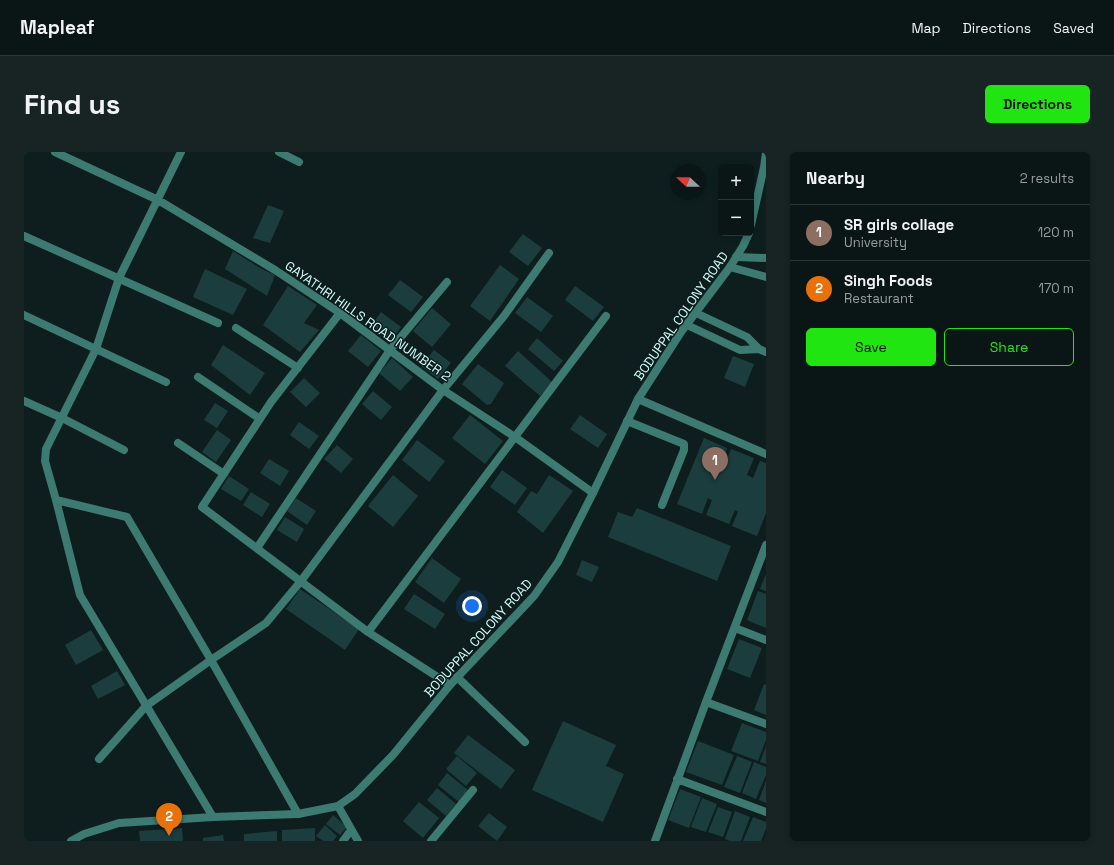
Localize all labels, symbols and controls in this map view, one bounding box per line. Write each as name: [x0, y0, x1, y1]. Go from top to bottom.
text: Mapleaf: [20, 15, 94, 40]
text: Map: [911, 19, 941, 37]
text: Directions: [963, 19, 1031, 37]
text: Saved: [1053, 19, 1094, 37]
button: Directions: [985, 85, 1090, 123]
text: Find us: [24, 86, 121, 122]
north arrow: [670, 164, 706, 200]
map controls: [718, 164, 754, 236]
button: +: [718, 164, 754, 200]
text: Nearby: [806, 167, 865, 189]
text: 2 results: [1020, 170, 1074, 187]
button: −: [718, 200, 754, 236]
text: SR girls collage: [844, 215, 954, 234]
text: 1: [816, 224, 822, 241]
text: 120 m: [1038, 224, 1074, 241]
text: University: [844, 234, 907, 251]
street label: BODUPPAL COLONY ROAD: [630, 248, 732, 384]
street label: GAYATHRI HILLS ROAD NUMBER 2: [282, 257, 454, 385]
text: Singh Foods: [844, 271, 933, 290]
text: 2: [815, 280, 823, 297]
text: 170 m: [1038, 280, 1074, 297]
text: Restaurant: [844, 290, 914, 307]
button: Save: [806, 328, 936, 366]
button: Share: [944, 328, 1074, 366]
pin: 1: [702, 447, 728, 480]
street label: BODUPPAL COLONY ROAD: [420, 575, 536, 701]
your location: [462, 596, 482, 616]
pin: 2: [156, 803, 182, 836]

